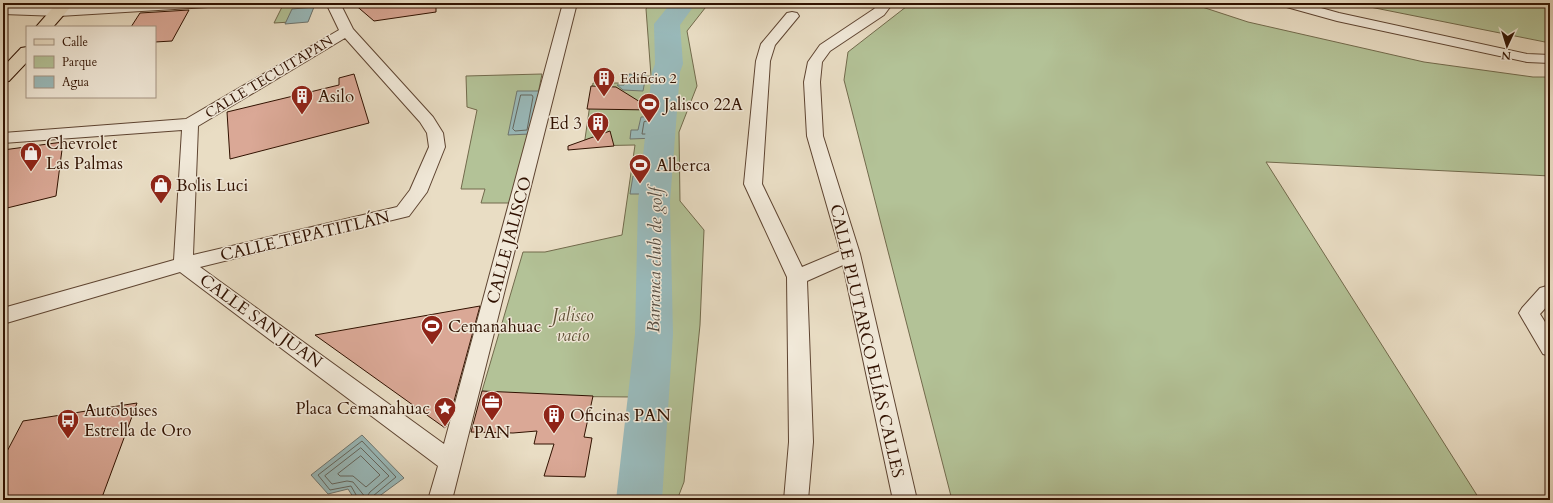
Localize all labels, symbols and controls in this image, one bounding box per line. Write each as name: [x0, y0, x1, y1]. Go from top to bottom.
legend: [26, 26, 156, 98]
north arrow: [1487, 26, 1527, 66]
street label: CALLE TECUITAPAN: [201, 31, 337, 123]
text: Calle: [62, 34, 88, 50]
text: N: [1501, 48, 1512, 63]
text: Parque: [62, 54, 97, 70]
building icon: Edificio 2: [591, 65, 617, 98]
place label: Edificio 2: [620, 69, 677, 88]
text: Agua: [62, 74, 90, 90]
building icon: Asilo: [289, 83, 315, 116]
place label: Asilo: [318, 85, 354, 108]
sports icon: Jalisco 22A: [636, 91, 662, 124]
place label: Jalisco 22A: [661, 93, 744, 116]
building icon: Ed 3: [585, 110, 611, 143]
place label: Ed 3: [549, 112, 582, 135]
place label: Chevrolet Las Palmas: [46, 132, 123, 175]
shop icon: Chevrolet Las Palmas: [18, 140, 44, 173]
sports icon: Alberca: [627, 152, 653, 185]
place label: Alberca: [656, 154, 711, 177]
shop icon: Bolis Luci: [148, 172, 174, 205]
place label: Bolis Luci: [176, 174, 248, 197]
street label: CALLE JALISCO: [481, 174, 537, 306]
water label: Barranca club de golf: [641, 183, 669, 333]
street label: CALLE PLUTARCO ELÍAS CALLES: [824, 202, 910, 480]
street label: CALLE TEPATITLÁN: [218, 205, 393, 267]
street label: CALLE SAN JUAN: [195, 269, 327, 374]
park label: Jalisco vacío: [548, 304, 594, 347]
sports icon: Cemanahuac: [419, 313, 445, 346]
place label: Cemanahuac: [448, 315, 541, 338]
office icon: PAN: [479, 389, 505, 422]
place icon: Placa Cemanahuac: [432, 395, 458, 428]
place label: Placa Cemanahuac: [295, 397, 430, 420]
place label: Autobuses Estrella de Oro: [84, 399, 191, 442]
building icon: Oficinas PAN: [541, 402, 567, 435]
place label: Oficinas PAN: [570, 404, 671, 427]
bus stop icon: Autobuses Estrella de Oro: [55, 407, 81, 440]
place label: PAN: [474, 421, 511, 444]

